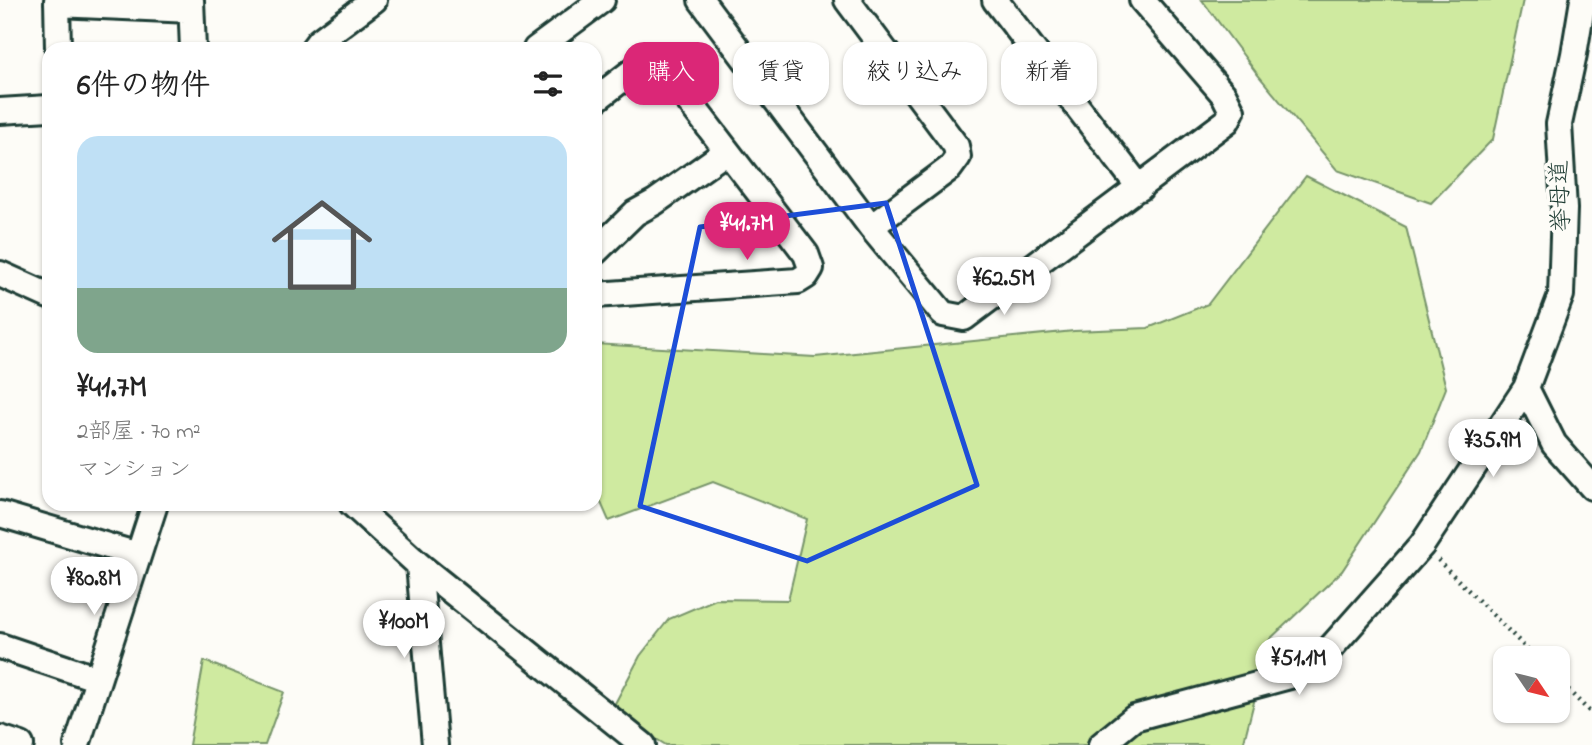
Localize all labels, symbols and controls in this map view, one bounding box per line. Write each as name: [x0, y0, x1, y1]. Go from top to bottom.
chip: 購入: [623, 42, 719, 105]
chip: 賃貸: [733, 42, 829, 105]
chip: 絞り込み: [843, 42, 987, 105]
chip: 新着: [1001, 42, 1097, 105]
text: 6件の物件: [77, 65, 210, 109]
icon: filters: [529, 65, 567, 103]
street label: 挙母道: [1543, 159, 1581, 233]
icon: home: [259, 182, 385, 308]
pin: ¥41.7M: [690, 202, 804, 262]
text: ¥41.7M: [720, 208, 774, 241]
pin: ¥62.5M: [947, 258, 1061, 317]
text: ¥62.5M: [973, 263, 1035, 296]
text: ¥41.7M: [77, 367, 147, 411]
text: 2部屋 · 70 m²: [77, 416, 201, 449]
pin: ¥35.9M: [1436, 420, 1550, 479]
text: ¥35.9M: [1464, 425, 1522, 458]
text: マンション: [77, 454, 191, 487]
pin: ¥80.8M: [37, 558, 151, 617]
text: ¥80.8M: [67, 563, 121, 596]
pin: ¥100M: [355, 600, 453, 660]
text: ¥100M: [379, 606, 429, 639]
pin: ¥51.1M: [1242, 638, 1356, 697]
text: ¥51.1M: [1271, 643, 1327, 676]
north arrow: [1493, 646, 1570, 723]
map controls: [1493, 646, 1570, 723]

